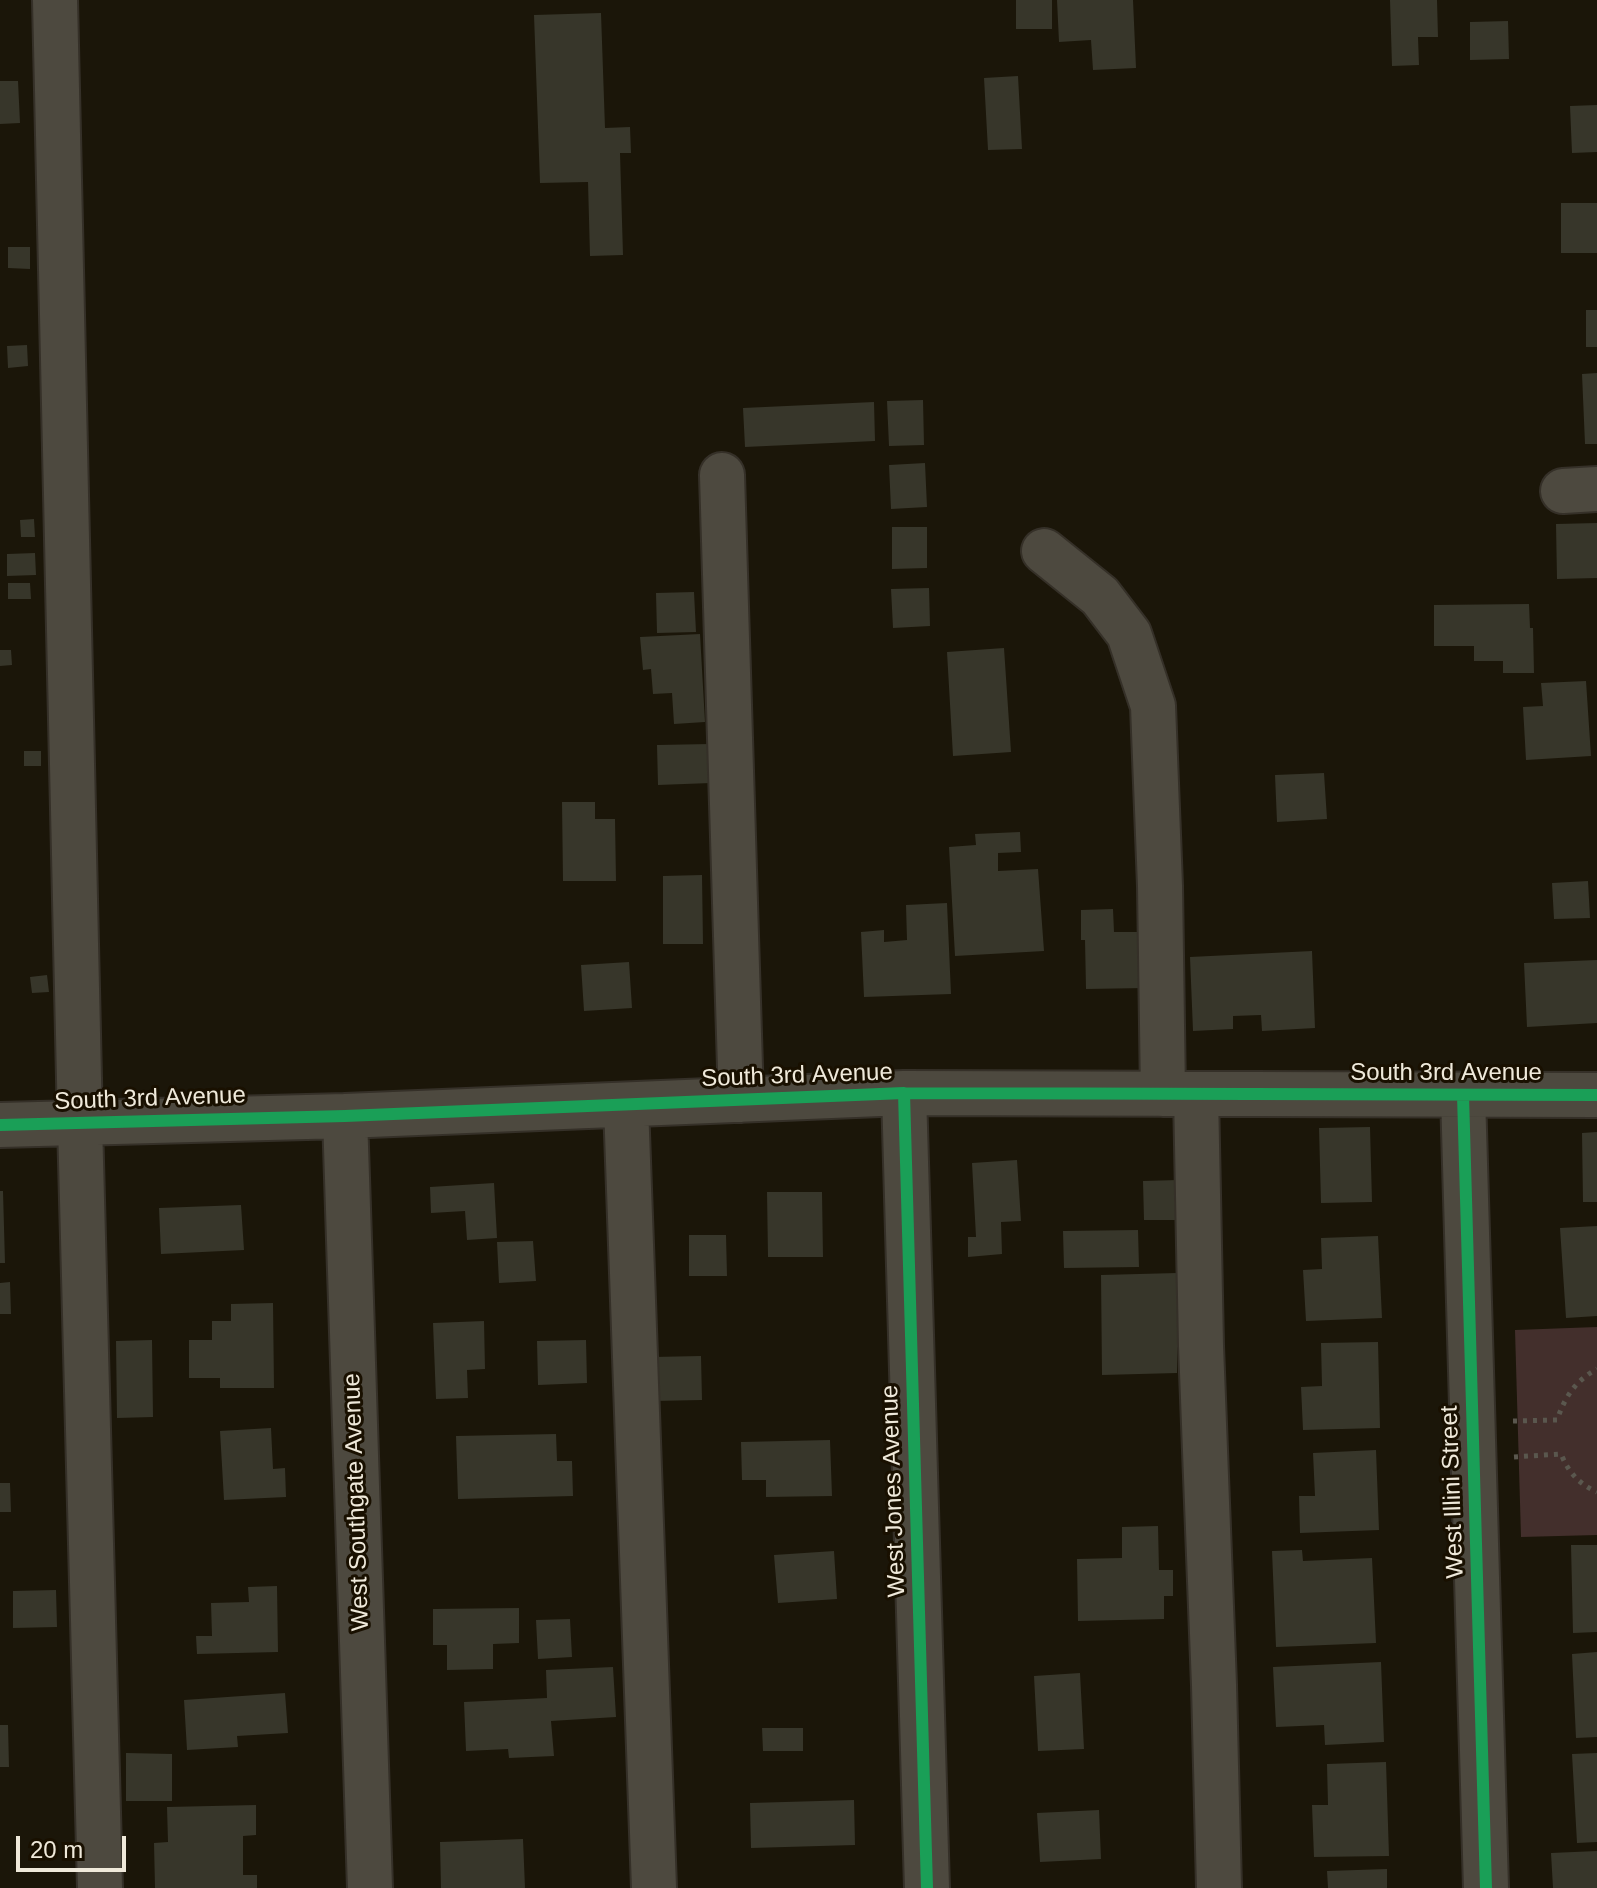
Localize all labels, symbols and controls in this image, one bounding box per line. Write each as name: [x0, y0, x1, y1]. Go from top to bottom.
street label: South 3rd Avenue: [701, 1058, 893, 1094]
street label: South 3rd Avenue: [1350, 1059, 1542, 1087]
street label: South 3rd Avenue: [54, 1081, 246, 1117]
street label: West Southgate Avenue: [338, 1373, 376, 1631]
street label: West Jones Avenue: [876, 1384, 912, 1598]
street label: West Illini Street: [1436, 1405, 1470, 1579]
scale bar: [20, 1820, 130, 1870]
text: 20 m: [30, 1836, 83, 1863]

